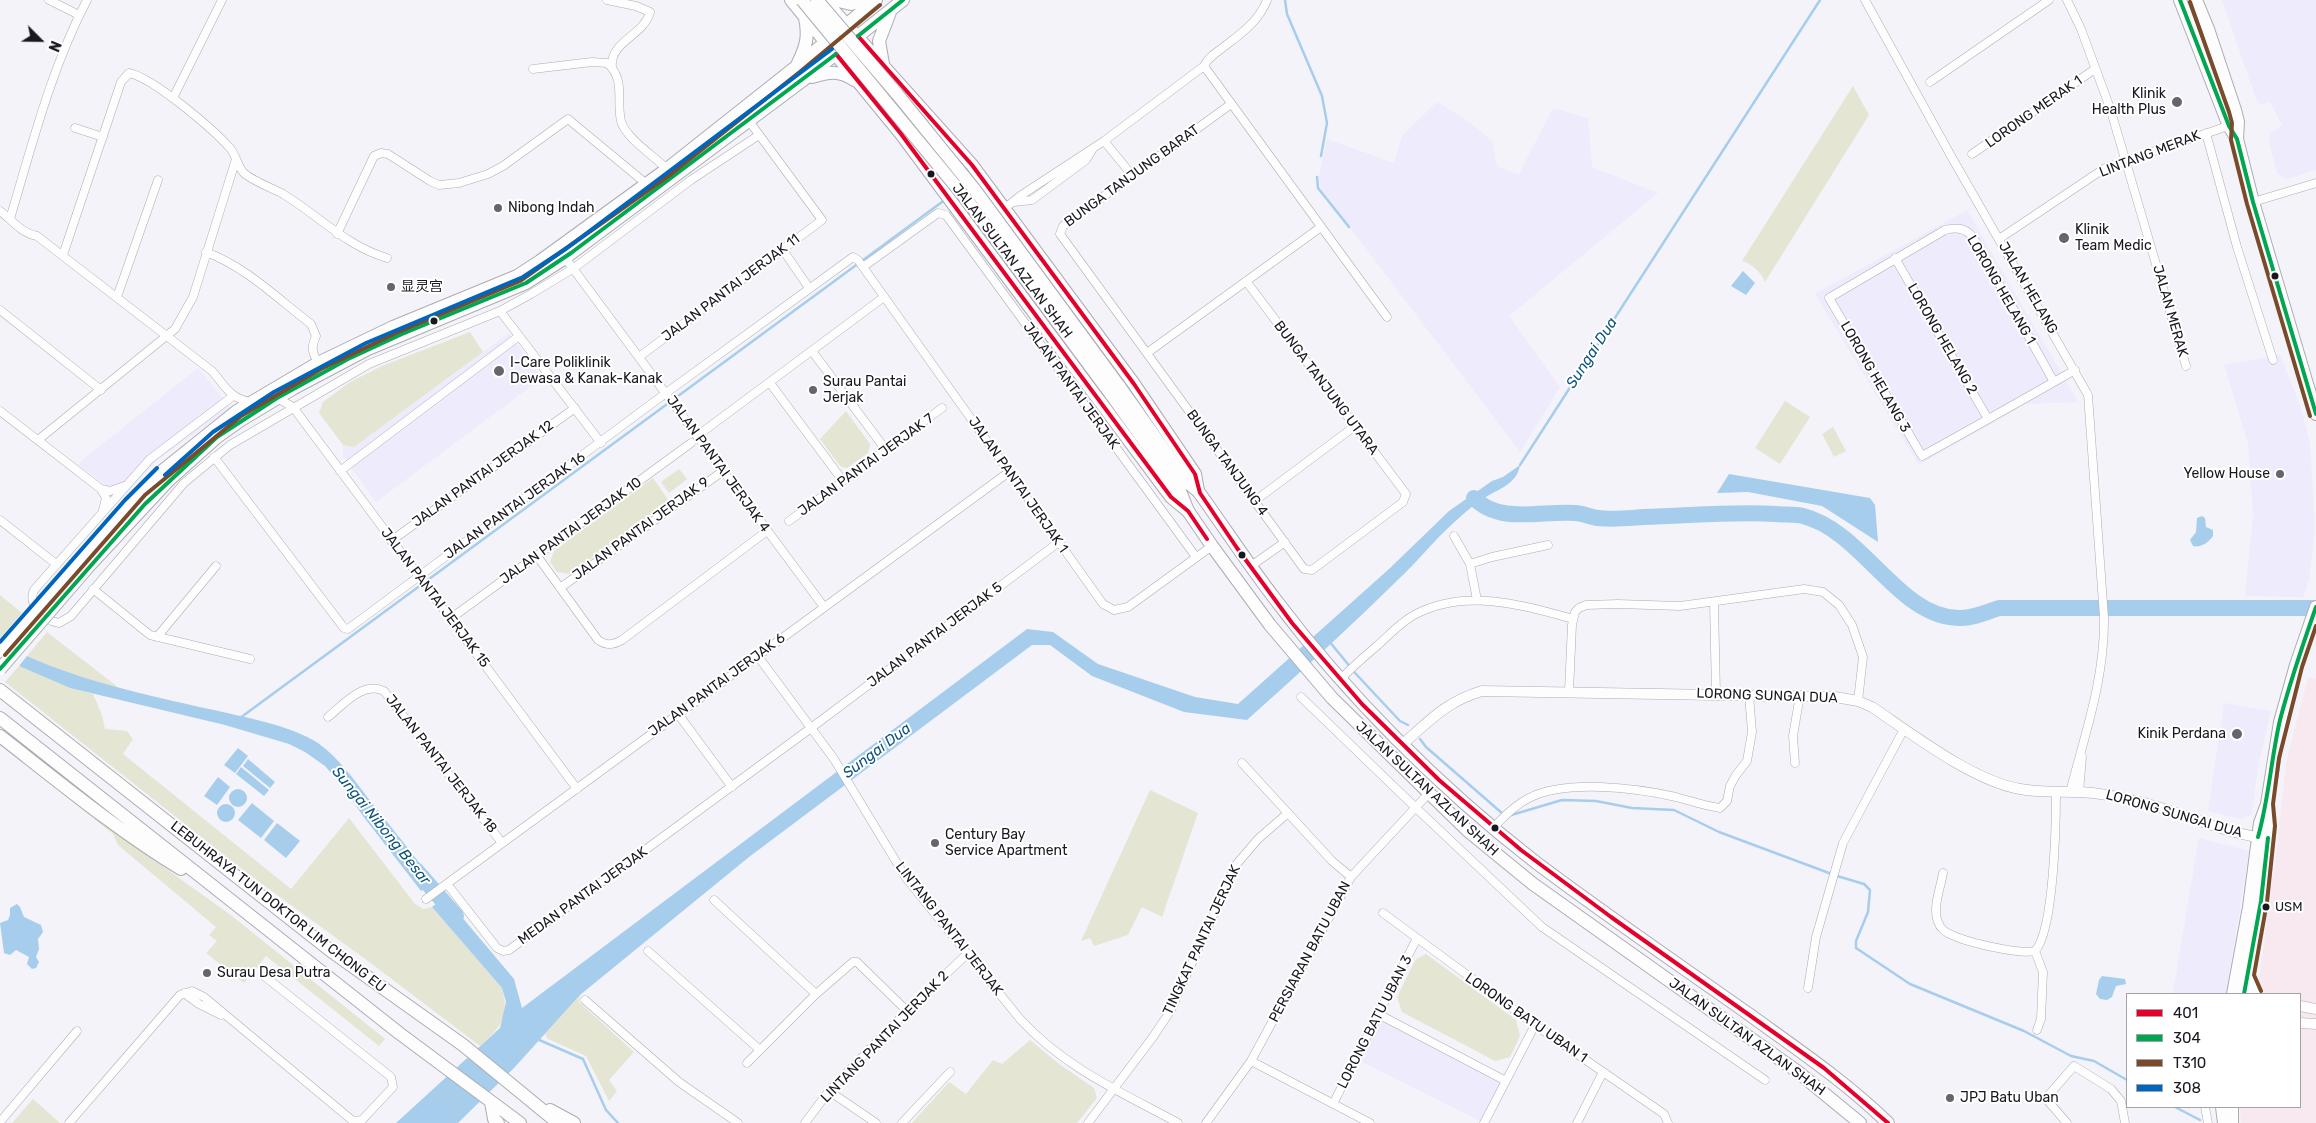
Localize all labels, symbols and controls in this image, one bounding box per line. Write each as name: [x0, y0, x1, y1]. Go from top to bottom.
north arrow: [15, 15, 65, 65]
text: N: [44, 38, 64, 54]
street label: LORONG MERAK 1: [1982, 72, 2086, 152]
place label: Klinik Health Plus: [2092, 86, 2166, 118]
marker: Klinik Health Plus: [2170, 95, 2184, 109]
street label: BUNGA TANJUNG BARAT: [1061, 121, 1203, 231]
street label: LINTANG MERAK: [2097, 127, 2203, 181]
unlabelled marker: [926, 169, 936, 179]
street label: JALAN SULTAN AZLAN SHAH: [948, 180, 1076, 342]
place label: Nibong Indah: [508, 200, 595, 216]
marker: Nibong Indah: [492, 202, 504, 214]
place label: Klinik Team Medic: [2075, 222, 2152, 254]
street label: JALAN PANTAI JERJAK 11: [659, 231, 803, 345]
marker: Klinik Team Medic: [2057, 231, 2071, 245]
street label: LORONG HELANG 1: [1963, 233, 2039, 347]
street label: JALAN HELANG: [1995, 239, 2061, 337]
street label: JALAN MERAK: [2149, 263, 2191, 359]
unlabelled marker: [2270, 271, 2280, 281]
place label: 显灵宫: [401, 279, 443, 295]
marker: 显灵宫: [385, 281, 397, 293]
street label: LORONG HELANG 2: [1903, 281, 1981, 397]
water label: Sungai Dua: [1562, 314, 1622, 392]
unlabelled marker: [429, 316, 439, 326]
street label: BUNGA TANJUNG UTARA: [1270, 318, 1382, 458]
street label: JALAN PANTAI JERJAK: [1019, 319, 1123, 453]
street label: LORONG HELANG 3: [1836, 319, 1914, 435]
place label: I-Care Poliklinik Dewasa & Kanak-Kanak: [510, 355, 663, 388]
marker: I-Care Poliklinik Dewasa & Kanak-Kanak: [492, 364, 506, 378]
place label: Surau Pantai Jerjak: [823, 374, 906, 407]
marker: Surau Pantai Jerjak: [807, 384, 819, 396]
street label: JALAN PANTAI JERJAK 4: [663, 392, 773, 536]
street label: BUNGA TANJUNG 4: [1183, 407, 1271, 519]
street label: JALAN PANTAI JERJAK 7: [795, 410, 937, 520]
street label: JALAN PANTAI JERJAK 1: [965, 414, 1071, 556]
street label: JALAN PANTAI JERJAK 12: [409, 417, 557, 531]
street label: JALAN PANTAI JERJAK 16: [441, 449, 589, 563]
place label: Yellow House: [2184, 466, 2270, 482]
marker: Yellow House: [2274, 468, 2286, 480]
street label: JALAN PANTAI JERJAK 10: [497, 474, 645, 588]
street label: JALAN PANTAI JERJAK 9: [570, 474, 712, 584]
street label: JALAN PANTAI JERJAK 15: [377, 525, 493, 671]
unlabelled marker: [1237, 550, 1247, 560]
street label: JALAN PANTAI JERJAK 5: [864, 579, 1006, 691]
street label: JALAN PANTAI JERJAK 6: [645, 630, 789, 740]
street label: LORONG SUNGAI DUA: [1696, 685, 1838, 707]
street label: JALAN PANTAI JERJAK 18: [382, 691, 500, 837]
street label: JALAN SULTAN AZLAN SHAH: [1352, 718, 1502, 860]
water label: Sungai Dua: [839, 720, 915, 782]
place label: Kinik Perdana: [2137, 726, 2226, 742]
marker: Kinik Perdana: [2230, 727, 2244, 741]
water label: Sungai Nibong Besar: [328, 763, 434, 889]
street label: LORONG SUNGAI DUA: [2104, 786, 2244, 842]
street label: LEBUHRAYA TUN DOKTOR LIM CHONG EU: [167, 818, 389, 996]
unlabelled marker: [1490, 823, 1500, 833]
place label: Century Bay Service Apartment: [945, 827, 1067, 860]
marker: Century Bay Service Apartment: [929, 837, 941, 849]
street label: MEDAN PANTAI JERJAK: [515, 843, 651, 949]
street label: LINTANG PANTAI JERJAK: [892, 859, 1006, 999]
street label: TINGKAT PANTAI JERJAK: [1160, 862, 1244, 1018]
street label: PERSIARAN BATU UBAN: [1266, 879, 1354, 1025]
place label: USM: [2275, 899, 2303, 915]
marker: USM: [2261, 902, 2271, 912]
street label: LORONG BATU UBAN 3: [1334, 952, 1416, 1092]
place label: Surau Desa Putra: [217, 965, 331, 981]
marker: Surau Desa Putra: [201, 967, 213, 979]
street label: LINTANG PANTAI JERJAK 2: [818, 968, 952, 1106]
street label: LORONG BATU UBAN 1: [1462, 970, 1590, 1066]
street label: JALAN SULTAN AZLAN SHAH: [1666, 975, 1828, 1099]
legend: [2126, 993, 2301, 1108]
text: 401: [2173, 1004, 2198, 1022]
text: 304: [2173, 1029, 2201, 1047]
text: T310: [2173, 1054, 2206, 1072]
text: 308: [2173, 1079, 2201, 1097]
place label: JPJ Batu Uban: [1960, 1090, 2059, 1106]
marker: JPJ Batu Uban: [1944, 1092, 1956, 1104]

